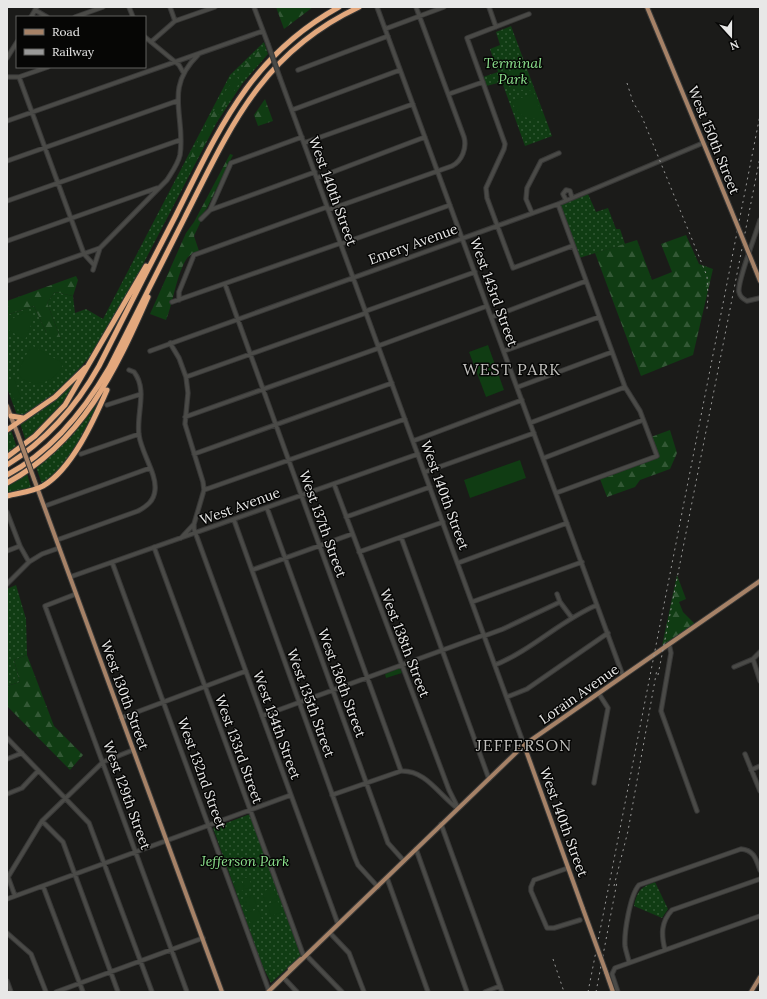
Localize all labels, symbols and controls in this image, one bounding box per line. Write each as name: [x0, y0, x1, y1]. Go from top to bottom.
legend: [16, 16, 146, 68]
north arrow: [711, 16, 751, 56]
text: Road: [52, 24, 80, 39]
text: N: [728, 37, 741, 54]
text: Railway: [52, 44, 95, 59]
park label: Terminal Park: [484, 54, 542, 88]
street label: West 150th Street: [684, 83, 744, 197]
street label: West 140th Street: [305, 134, 361, 249]
street label: Emery Avenue: [366, 219, 460, 268]
street label: West 143rd Street: [466, 235, 522, 350]
district label: WEST PARK: [463, 359, 561, 379]
street label: West 140th Street: [417, 438, 473, 553]
street label: West 137th Street: [295, 468, 351, 581]
street label: West Avenue: [197, 483, 283, 529]
street label: West 138th Street: [376, 586, 434, 700]
street label: West 136th Street: [314, 626, 370, 741]
street label: West 130th Street: [97, 638, 153, 753]
street label: West 135th Street: [283, 646, 339, 760]
street label: Lorain Avenue: [536, 660, 623, 728]
street label: West 134th Street: [249, 668, 305, 782]
street label: West 133rd Street: [211, 692, 267, 807]
street label: West 132nd Street: [173, 715, 231, 832]
district label: JEFFERSON: [475, 735, 572, 755]
street label: West 129th Street: [99, 738, 155, 852]
street label: West 140th Street: [536, 765, 592, 880]
park label: Jefferson Park: [200, 852, 289, 870]

